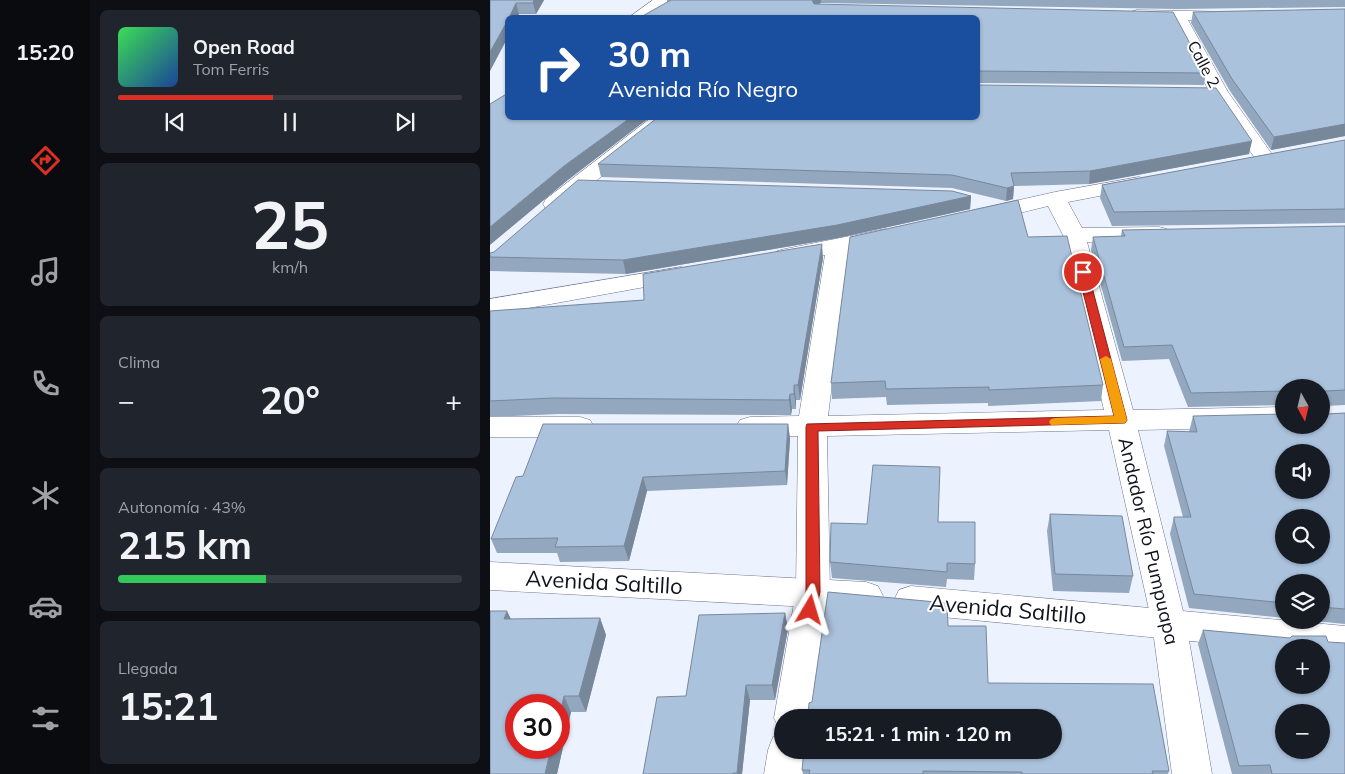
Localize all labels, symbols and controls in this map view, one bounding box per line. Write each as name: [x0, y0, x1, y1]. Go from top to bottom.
text: 30 m: [608, 32, 691, 76]
text: Open Road: [193, 35, 295, 59]
icon: right: [525, 35, 590, 100]
street label: Calle 2: [1183, 37, 1225, 91]
text: 15:20: [16, 38, 74, 66]
text: Tom Ferris: [193, 59, 270, 79]
text: Avenida Río Negro: [608, 75, 798, 103]
icon: previous: [161, 108, 189, 136]
icon: pause: [276, 108, 304, 136]
icon: next: [391, 108, 419, 136]
icon: directions: [28, 143, 63, 178]
text: 25: [251, 184, 329, 265]
pin: [1062, 251, 1104, 293]
icon: music: [28, 254, 63, 289]
text: km/h: [272, 257, 308, 277]
icon: arrive: [1069, 258, 1097, 286]
text: Clima: [118, 352, 160, 372]
icon: phone: [28, 366, 63, 401]
text: 20°: [260, 376, 320, 424]
north arrow: [1275, 379, 1330, 434]
map controls: [1275, 379, 1330, 759]
text: −: [118, 383, 135, 418]
text: +: [445, 383, 462, 418]
street label: Andador Río Pumpuapa: [1113, 435, 1185, 647]
button: sound: [1275, 444, 1330, 499]
icon: climate: [28, 478, 63, 513]
text: Autonomía · 43%: [118, 497, 246, 517]
button: search: [1275, 509, 1330, 564]
text: 215 km: [118, 521, 252, 569]
street label: Avenida Saltillo: [525, 564, 683, 600]
button: layers: [1275, 574, 1330, 629]
position arrow: [783, 583, 835, 635]
street label: Avenida Saltillo: [928, 588, 1088, 630]
icon: car: [28, 589, 63, 624]
button: +: [1275, 639, 1330, 694]
text: Llegada: [118, 658, 178, 678]
text: 15:21: [118, 682, 219, 730]
speed limit sign: 30: [505, 694, 570, 759]
icon: filters: [28, 701, 63, 736]
button: −: [1275, 704, 1330, 759]
text: 15:21 · 1 min · 120 m: [824, 722, 1012, 746]

